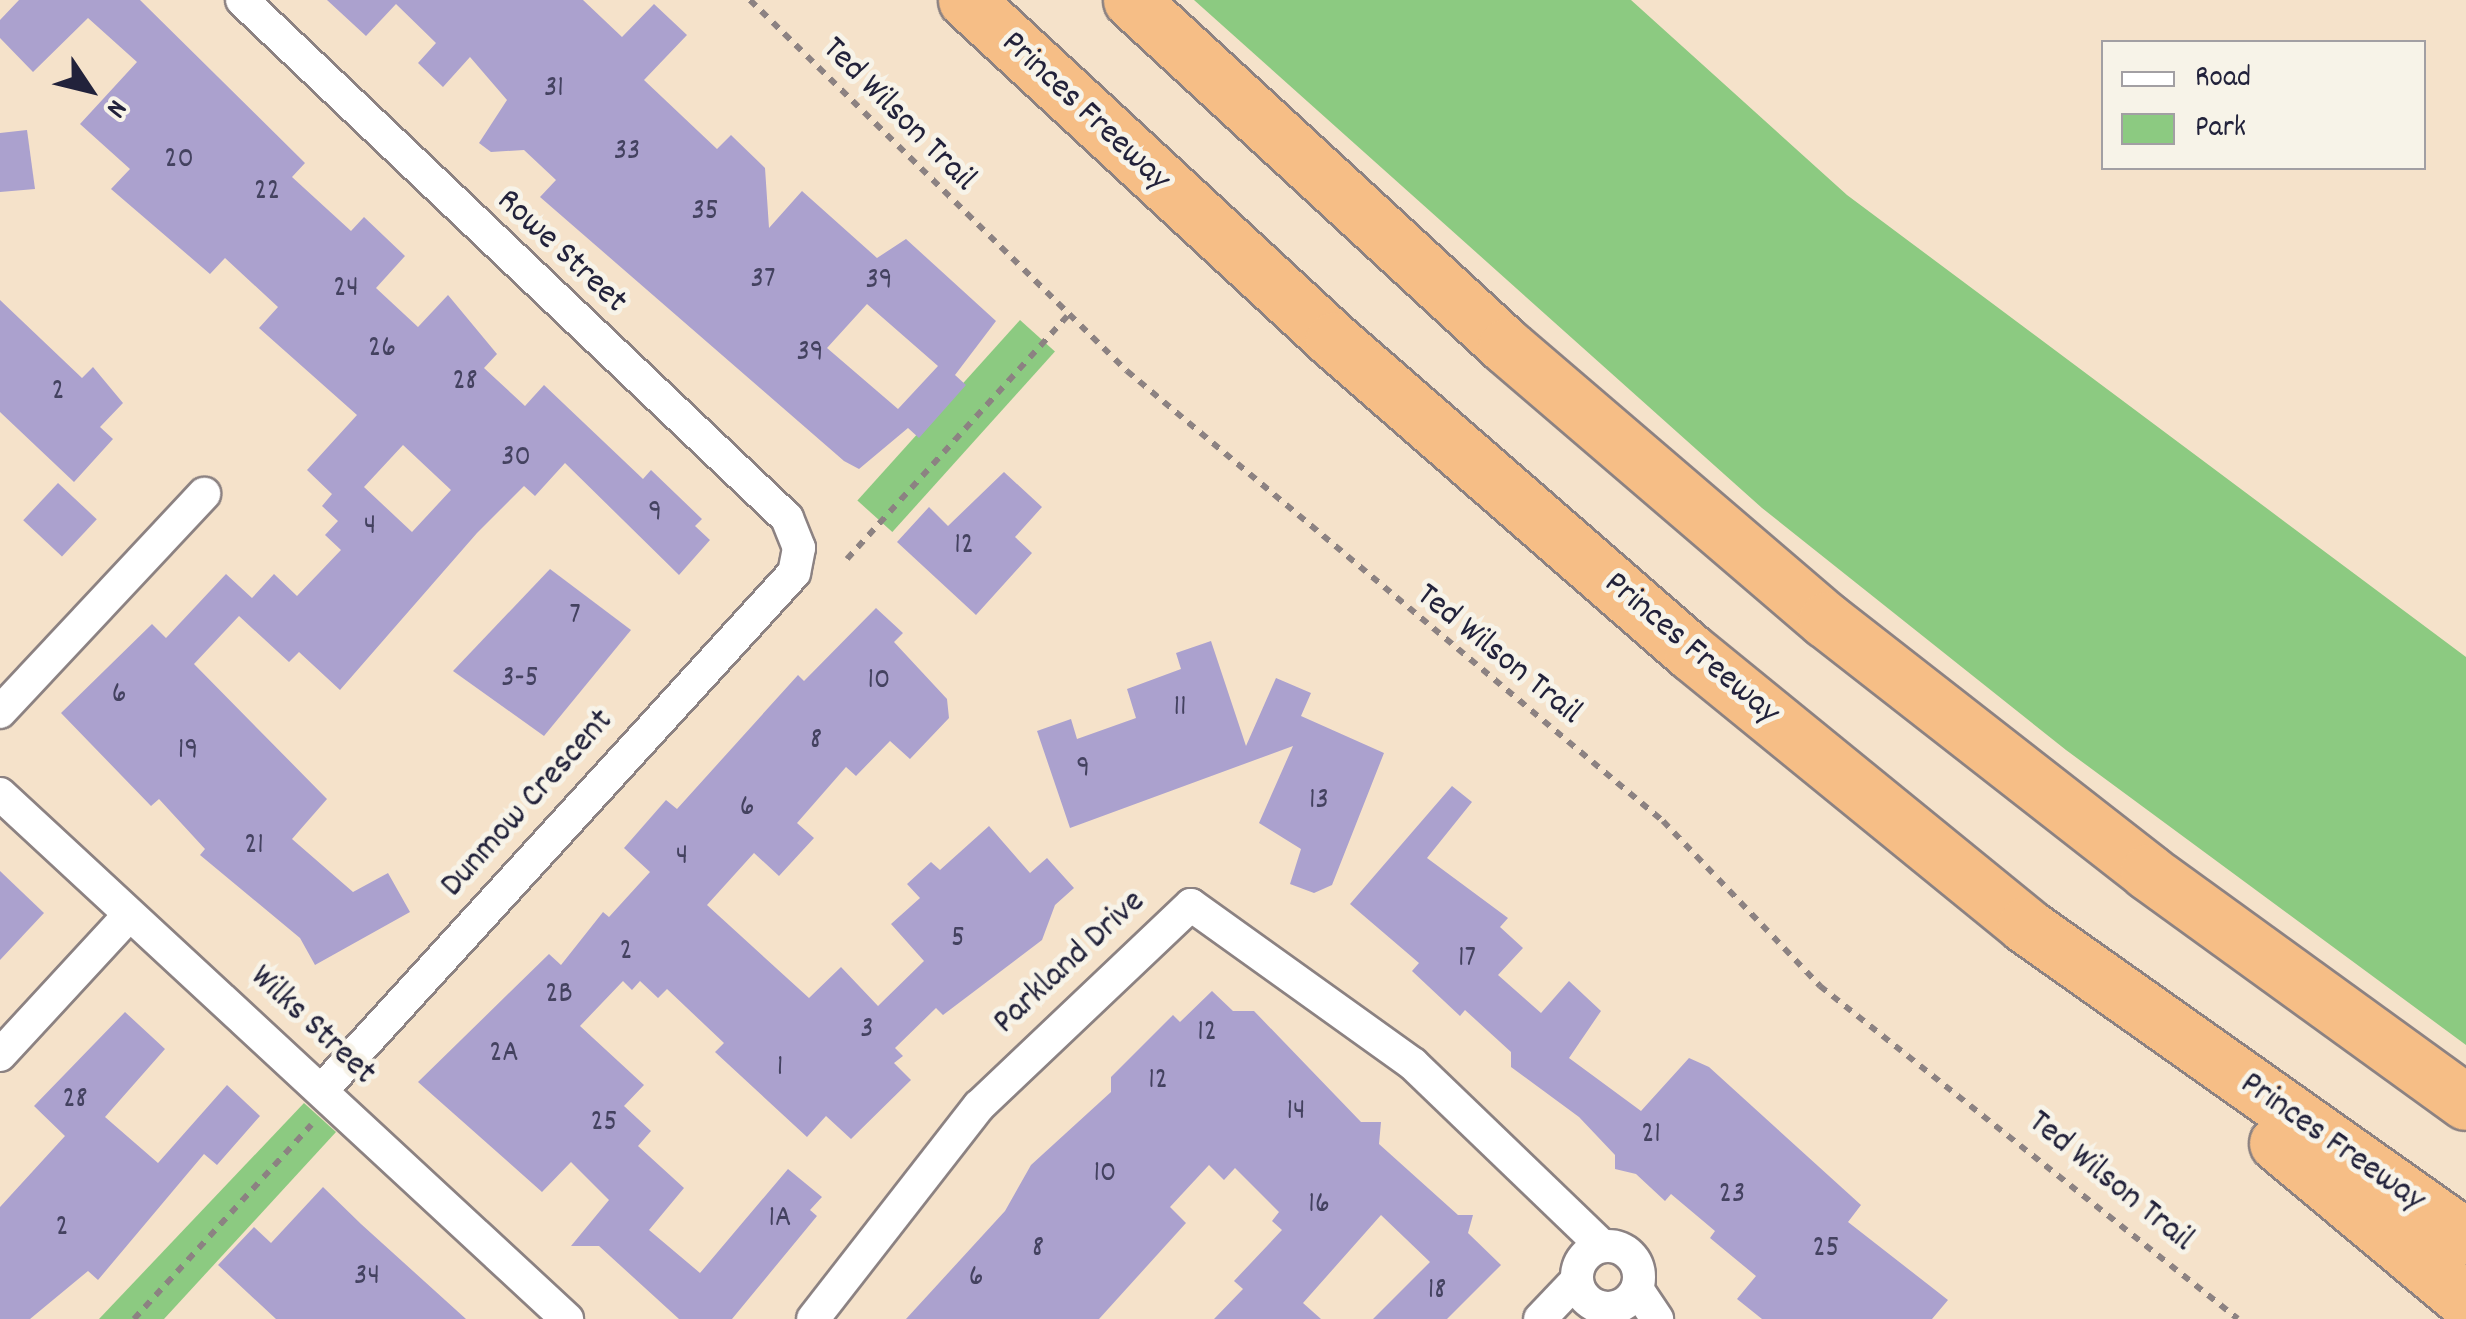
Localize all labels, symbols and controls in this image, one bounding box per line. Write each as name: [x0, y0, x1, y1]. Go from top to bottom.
street label: Princes Freeway: [992, 23, 1178, 201]
street label: Ted Wilson Trail: [812, 29, 984, 201]
north arrow: [40, 40, 140, 140]
legend: [2101, 40, 2426, 170]
text: Road: [2195, 58, 2251, 101]
house number: 31: [544, 72, 564, 108]
text: N: [94, 90, 135, 124]
text: Park: [2195, 108, 2246, 151]
house number: 33: [614, 135, 640, 171]
house number: 20: [164, 143, 194, 179]
house number: 22: [254, 175, 280, 211]
street label: Rowe Street: [487, 181, 635, 323]
house number: 35: [691, 195, 719, 231]
house number: 37: [751, 263, 775, 299]
house number: 39: [865, 264, 893, 300]
house number: 24: [333, 272, 359, 308]
house number: 26: [368, 332, 396, 368]
house number: 39: [796, 336, 824, 372]
house number: 28: [452, 365, 478, 401]
house number: 2: [51, 375, 65, 411]
house number: 30: [501, 441, 531, 477]
house number: 9: [648, 496, 662, 532]
house number: 4: [364, 510, 376, 546]
house number: 12: [954, 529, 974, 565]
street label: Princes Freeway: [1595, 563, 1787, 735]
street label: Ted Wilson Trail: [1407, 575, 1589, 735]
house number: 7: [569, 599, 581, 635]
house number: 3-5: [501, 662, 539, 698]
house number: 10: [868, 664, 890, 700]
house number: 6: [112, 678, 126, 714]
house number: 11: [1173, 691, 1187, 727]
street label: Dunmow Crescent: [433, 701, 623, 907]
house number: 8: [810, 724, 822, 760]
house number: 19: [178, 734, 198, 770]
house number: 9: [1076, 752, 1090, 788]
house number: 13: [1309, 784, 1329, 820]
house number: 6: [740, 791, 754, 827]
house number: 21: [244, 829, 264, 865]
house number: 4: [676, 840, 688, 876]
street label: Parkland Drive: [985, 882, 1155, 1044]
house number: 5: [951, 922, 965, 958]
house number: 2: [619, 935, 633, 971]
house number: 17: [1458, 942, 1476, 978]
street label: Wilks Street: [240, 957, 384, 1095]
house number: 2B: [545, 978, 573, 1014]
house number: 3: [860, 1013, 874, 1049]
house number: 12: [1197, 1016, 1217, 1052]
house number: 2A: [489, 1037, 519, 1073]
house number: 1: [777, 1051, 783, 1087]
house number: 12: [1148, 1064, 1168, 1100]
street label: Princes Freeway: [2231, 1064, 2433, 1222]
house number: 28: [62, 1083, 88, 1119]
house number: 14: [1286, 1095, 1306, 1131]
street label: Ted Wilson Trail: [2019, 1102, 2201, 1262]
house number: 25: [591, 1106, 617, 1142]
house number: 21: [1641, 1118, 1661, 1154]
house number: 10: [1094, 1157, 1116, 1193]
house number: 23: [1719, 1178, 1745, 1214]
house number: 16: [1308, 1188, 1330, 1224]
house number: 1A: [769, 1202, 791, 1238]
house number: 2: [55, 1211, 69, 1247]
house number: 8: [1032, 1232, 1044, 1268]
house number: 25: [1813, 1232, 1839, 1268]
house number: 34: [354, 1260, 380, 1296]
house number: 6: [969, 1261, 983, 1297]
house number: 18: [1428, 1274, 1446, 1310]

